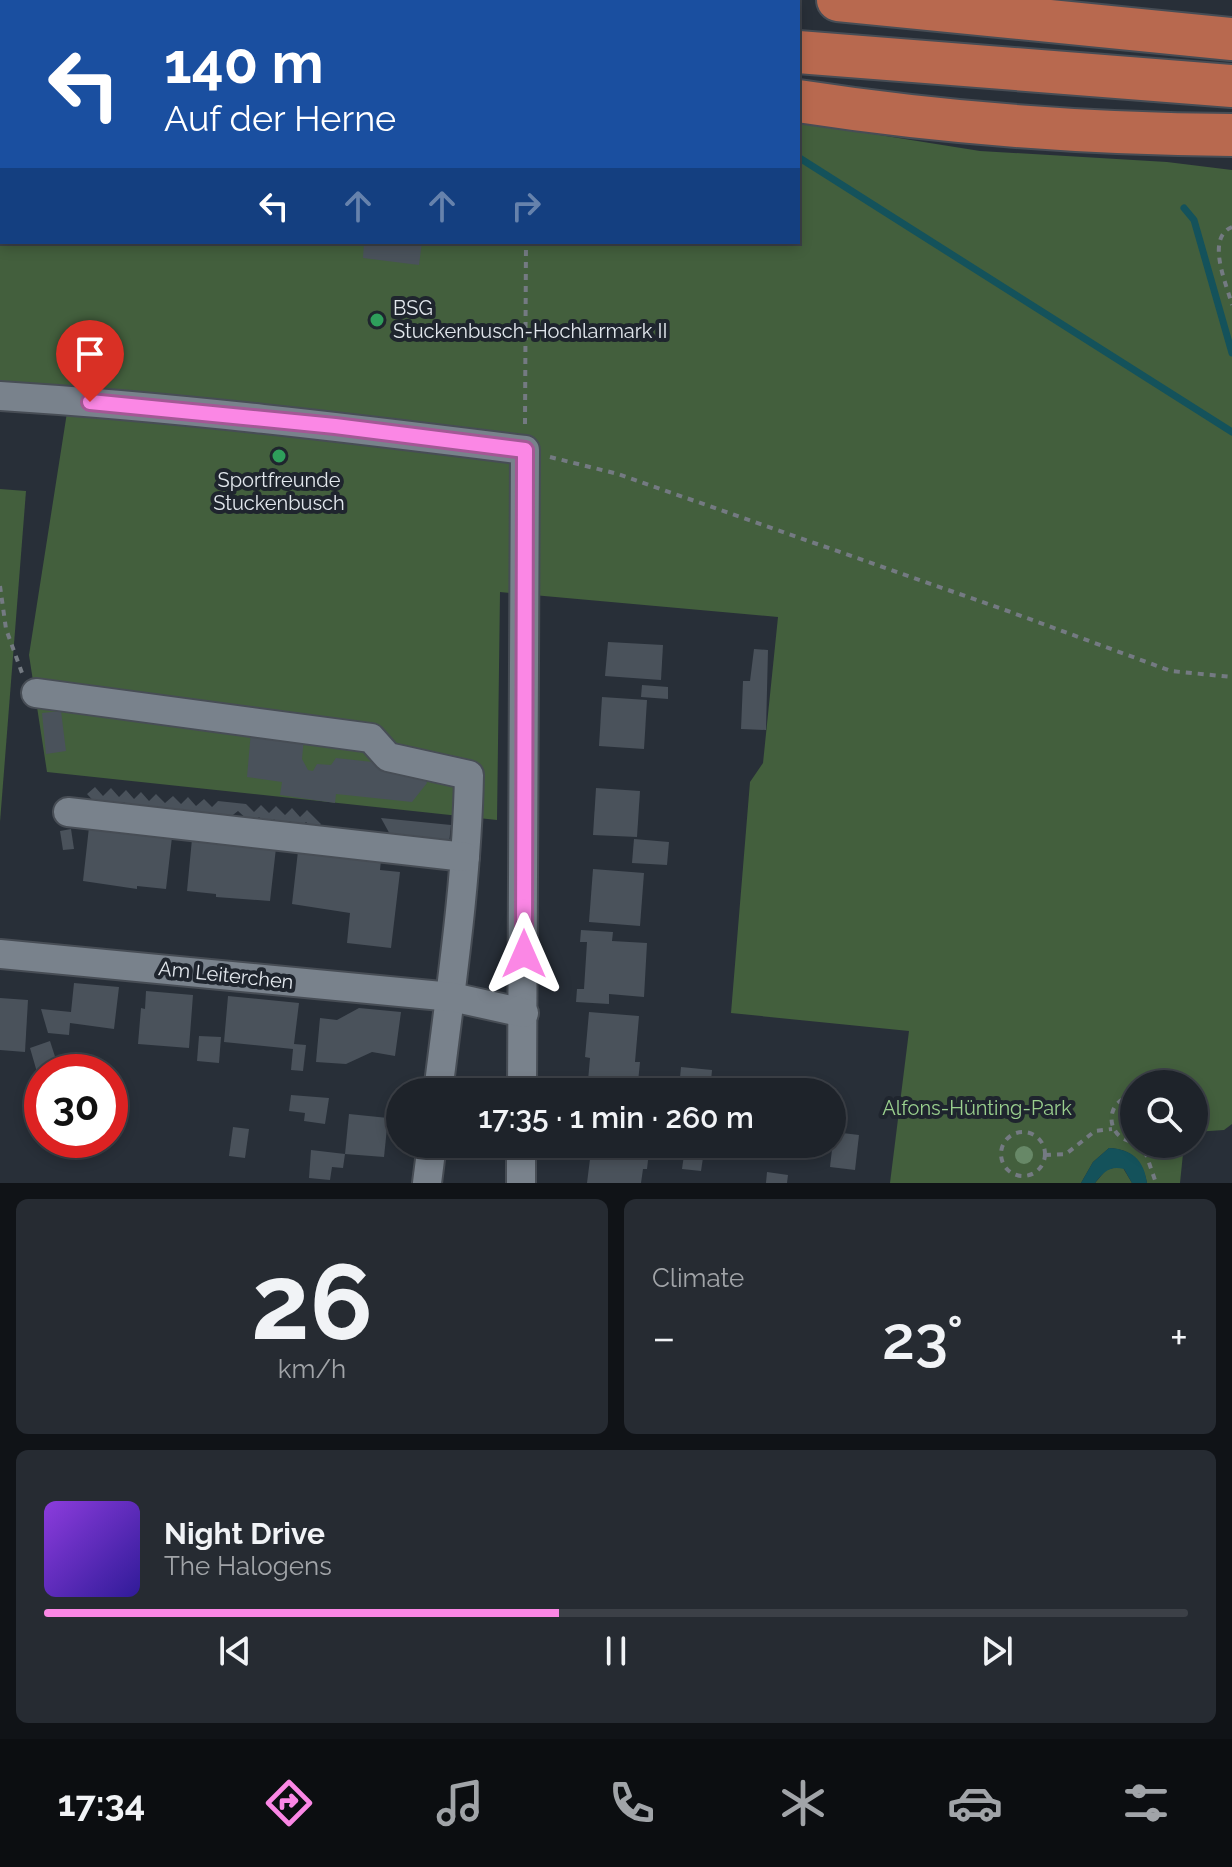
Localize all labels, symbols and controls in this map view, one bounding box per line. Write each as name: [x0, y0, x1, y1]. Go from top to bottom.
text: 140 m: [164, 30, 324, 96]
icon: left: [32, 32, 136, 136]
text: Auf der Herne: [164, 97, 396, 139]
icon: left: [252, 184, 296, 228]
icon: ahead: [336, 184, 380, 228]
icon: ahead: [420, 184, 464, 228]
icon: right: [504, 184, 548, 228]
place label: BSG Stuckenbusch-Hochlarmark II: [393, 296, 667, 343]
marker: BSG Stuckenbusch-Hochlarmark II: [368, 311, 386, 329]
pin: [56, 320, 124, 402]
icon: arrive: [68, 332, 112, 376]
marker: Sportfreunde Stuckenbusch: [270, 447, 288, 465]
place label: Sportfreunde Stuckenbusch: [213, 468, 345, 515]
position arrow: [482, 912, 566, 996]
street label: Am Leiterchen: [157, 956, 295, 994]
speed limit sign: 30: [24, 1054, 128, 1158]
map controls: [1120, 1070, 1208, 1158]
button: search: [1120, 1070, 1208, 1158]
park label: Alfons-Hünting-Park: [882, 1096, 1072, 1120]
text: 17:35 · 1 min · 260 m: [478, 1100, 754, 1135]
text: 26: [251, 1241, 373, 1363]
text: Climate: [652, 1263, 744, 1293]
text: 23°: [882, 1303, 963, 1373]
text: −: [652, 1312, 676, 1363]
text: +: [1170, 1312, 1188, 1363]
text: km/h: [278, 1354, 346, 1384]
text: Night Drive: [164, 1516, 325, 1551]
text: The Halogens: [164, 1551, 332, 1581]
icon: previous: [213, 1629, 257, 1673]
icon: pause: [594, 1629, 638, 1673]
icon: next: [975, 1629, 1019, 1673]
icon: directions: [261, 1775, 317, 1831]
icon: music: [432, 1775, 488, 1831]
icon: phone: [604, 1775, 660, 1831]
icon: climate: [775, 1775, 831, 1831]
icon: car: [947, 1775, 1003, 1831]
icon: filters: [1118, 1775, 1174, 1831]
text: 17:34: [58, 1782, 145, 1824]

